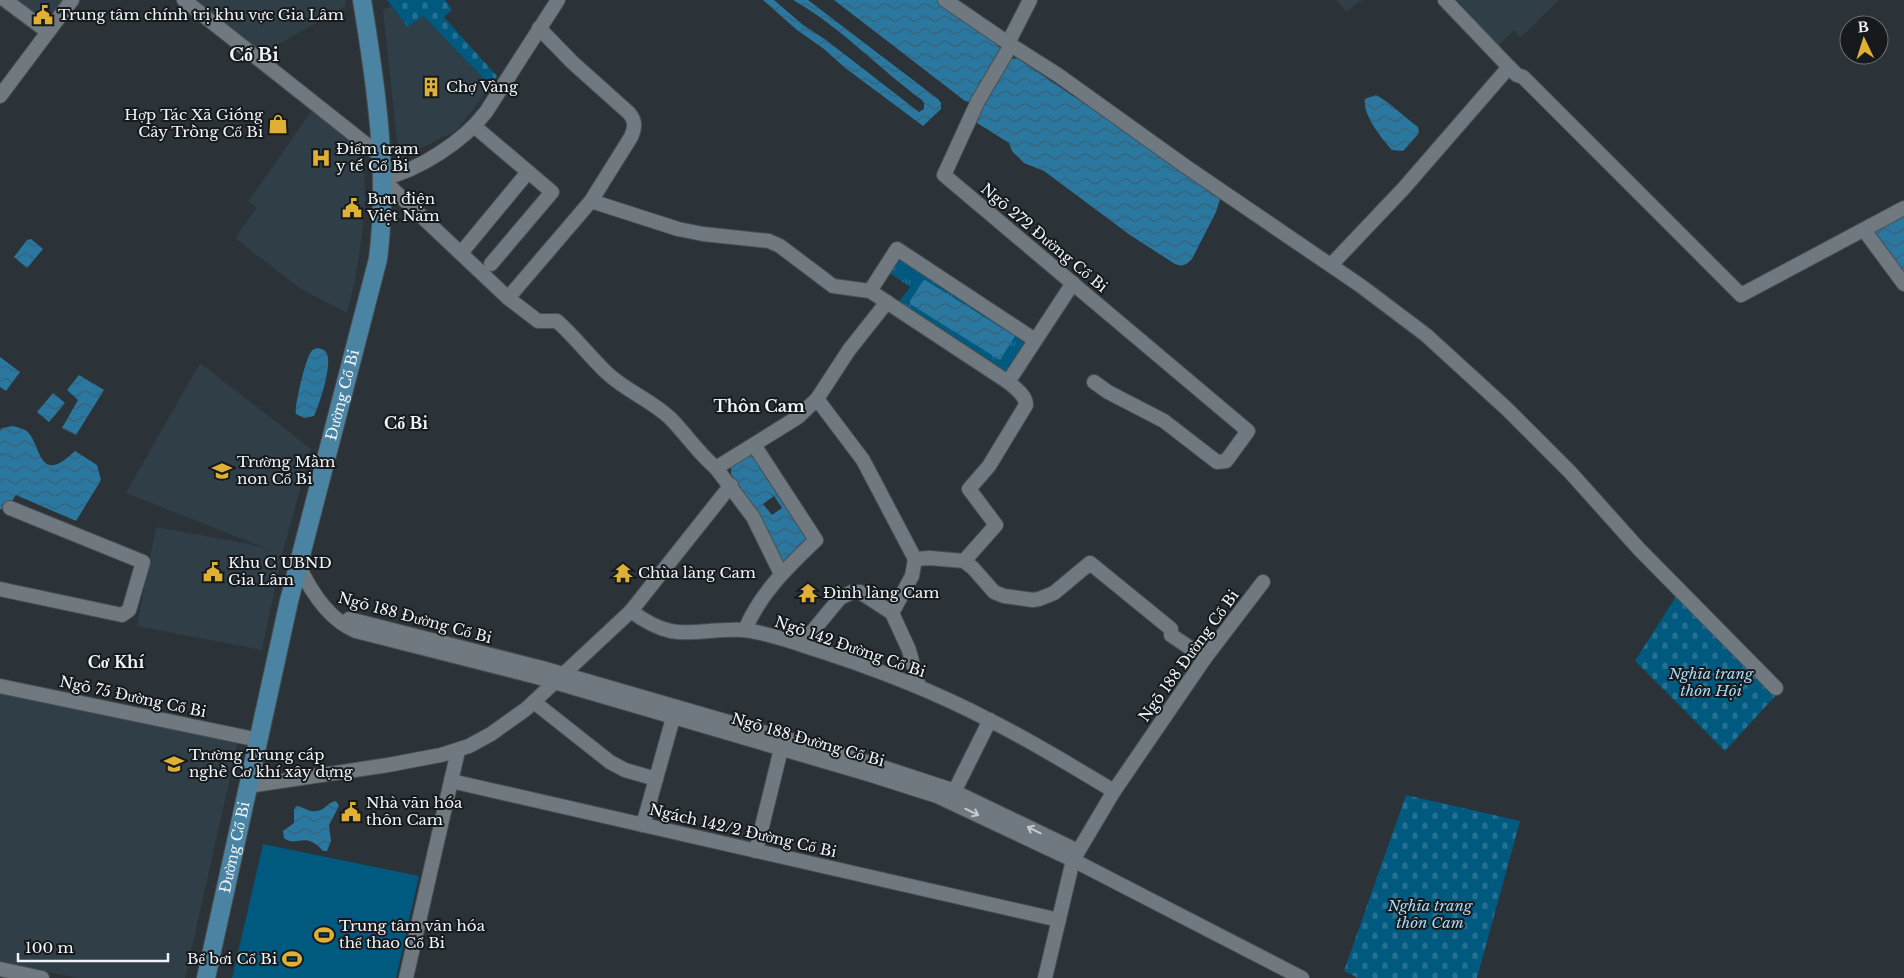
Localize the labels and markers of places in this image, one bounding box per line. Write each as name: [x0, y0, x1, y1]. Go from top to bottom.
public building icon: Trung tâm chính trị khu vực Gia Lâm: [32, 4, 54, 26]
place label: Trung tâm chính trị khu vực Gia Lâm: [58, 5, 344, 24]
building icon: Chợ Vàng: [420, 76, 442, 98]
place label: Chợ Vàng: [446, 77, 519, 96]
place label: Hợp Tác Xã Giống Cây Trồng Cổ Bi: [124, 105, 264, 141]
shop icon: Hợp Tác Xã Giống Cây Trồng Cổ Bi: [267, 113, 289, 135]
place label: Điểm trạm y tế Cổ Bi: [336, 139, 419, 175]
hospital icon: Điểm trạm y tế Cổ Bi: [310, 147, 332, 169]
place label: Bưu điện Việt Nam: [366, 189, 440, 225]
public building icon: Bưu điện Việt Nam: [341, 197, 363, 219]
place label: Trường Mầm non Cổ Bi: [237, 452, 335, 488]
school or university icon: Trường Mầm non Cổ Bi: [211, 460, 233, 482]
place label: Khu C UBND Gia Lâm: [228, 553, 332, 589]
public building icon: Khu C UBND Gia Lâm: [202, 561, 224, 583]
temple icon: Chùa làng Cam: [612, 562, 634, 584]
place label: Chùa làng Cam: [638, 563, 756, 582]
temple icon: Đình làng Cam: [797, 582, 819, 604]
place label: Đình làng Cam: [823, 583, 939, 602]
place label: Trường Trung cấp nghề Cơ khí xây dựng: [189, 745, 354, 781]
school or university icon: Trường Trung cấp nghề Cơ khí xây dựng: [163, 753, 185, 775]
place label: Nhà văn hóa thôn Cam: [366, 793, 463, 829]
public building icon: Nhà văn hóa thôn Cam: [340, 801, 362, 823]
place label: Trung tâm văn hóa thể thao Cổ Bi: [339, 916, 486, 952]
sports icon: Trung tâm văn hóa thể thao Cổ Bi: [313, 924, 335, 946]
sports icon: Bể bơi Cổ Bi: [281, 948, 303, 970]
place label: Bể bơi Cổ Bi: [187, 949, 277, 968]

